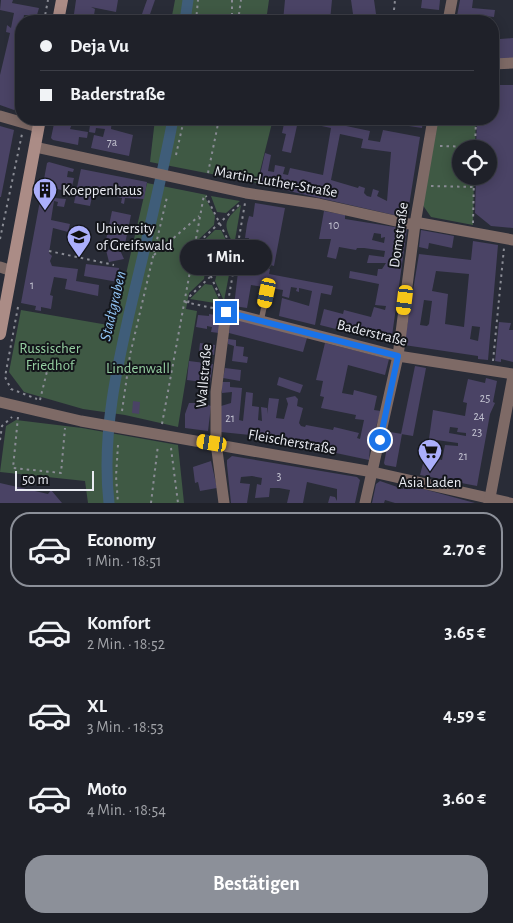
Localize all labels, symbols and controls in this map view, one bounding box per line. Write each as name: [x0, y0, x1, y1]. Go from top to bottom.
text: Deja Vu: [70, 37, 129, 56]
text: Baderstraße: [70, 85, 165, 104]
house number: 7a: [107, 136, 118, 148]
map controls: [452, 140, 497, 185]
button: locate: [452, 140, 497, 185]
street label: Martin-Luther-Straße: [213, 164, 339, 200]
building icon: Koeppenhaus: [32, 177, 58, 211]
place label: Koeppenhaus: [62, 183, 142, 198]
street label: Domstraße: [387, 201, 411, 269]
house number: 10: [329, 219, 339, 231]
place label: University of Greifswald: [96, 221, 173, 253]
school or university icon: University of Greifswald: [66, 224, 92, 258]
callout: 1 Min.: [180, 240, 272, 274]
text: 1 Min.: [207, 249, 245, 265]
water label: Stadtgraben: [97, 269, 129, 343]
car: [256, 277, 277, 309]
house number: 1: [30, 279, 34, 291]
car: [395, 284, 414, 316]
route end: [215, 301, 237, 323]
street label: Baderstraße: [335, 317, 409, 349]
park label: Russischer Friedhof: [19, 341, 81, 373]
street label: Wallstraße: [194, 343, 214, 409]
park label: Lindenwall: [106, 361, 170, 376]
house number: 25: [480, 392, 490, 404]
house number: 24: [473, 410, 485, 422]
house number: 21: [225, 412, 235, 424]
house number: 23: [472, 426, 482, 438]
street label: Fleischerstraße: [247, 427, 337, 457]
route start: [369, 429, 391, 451]
car: [196, 433, 227, 453]
supermarket icon: Asia Laden: [417, 438, 443, 472]
house number: 21: [458, 450, 468, 462]
scale bar: [15, 468, 94, 491]
house number: 3: [277, 470, 282, 482]
text: 50 m: [22, 473, 49, 487]
place label: Asia Laden: [399, 475, 461, 490]
icon: car: [27, 527, 72, 572]
text: Economy: [87, 531, 156, 550]
text: 2.70 €: [443, 540, 486, 559]
text: 1 Min. · 18:51: [87, 553, 161, 569]
icon: car: [27, 610, 72, 655]
text: Komfort: [87, 614, 151, 633]
text: 3.65 €: [444, 623, 486, 642]
text: 2 Min. · 18:52: [87, 636, 165, 652]
icon: car: [27, 693, 72, 738]
text: XL: [87, 697, 107, 716]
text: 4.59 €: [443, 706, 486, 725]
text: 3 Min. · 18:53: [87, 719, 164, 735]
icon: car: [27, 776, 72, 821]
text: Moto: [87, 780, 127, 799]
text: 3.60 €: [443, 789, 486, 808]
text: 4 Min. · 18:54: [87, 802, 166, 818]
button: Bestätigen: [25, 855, 488, 913]

